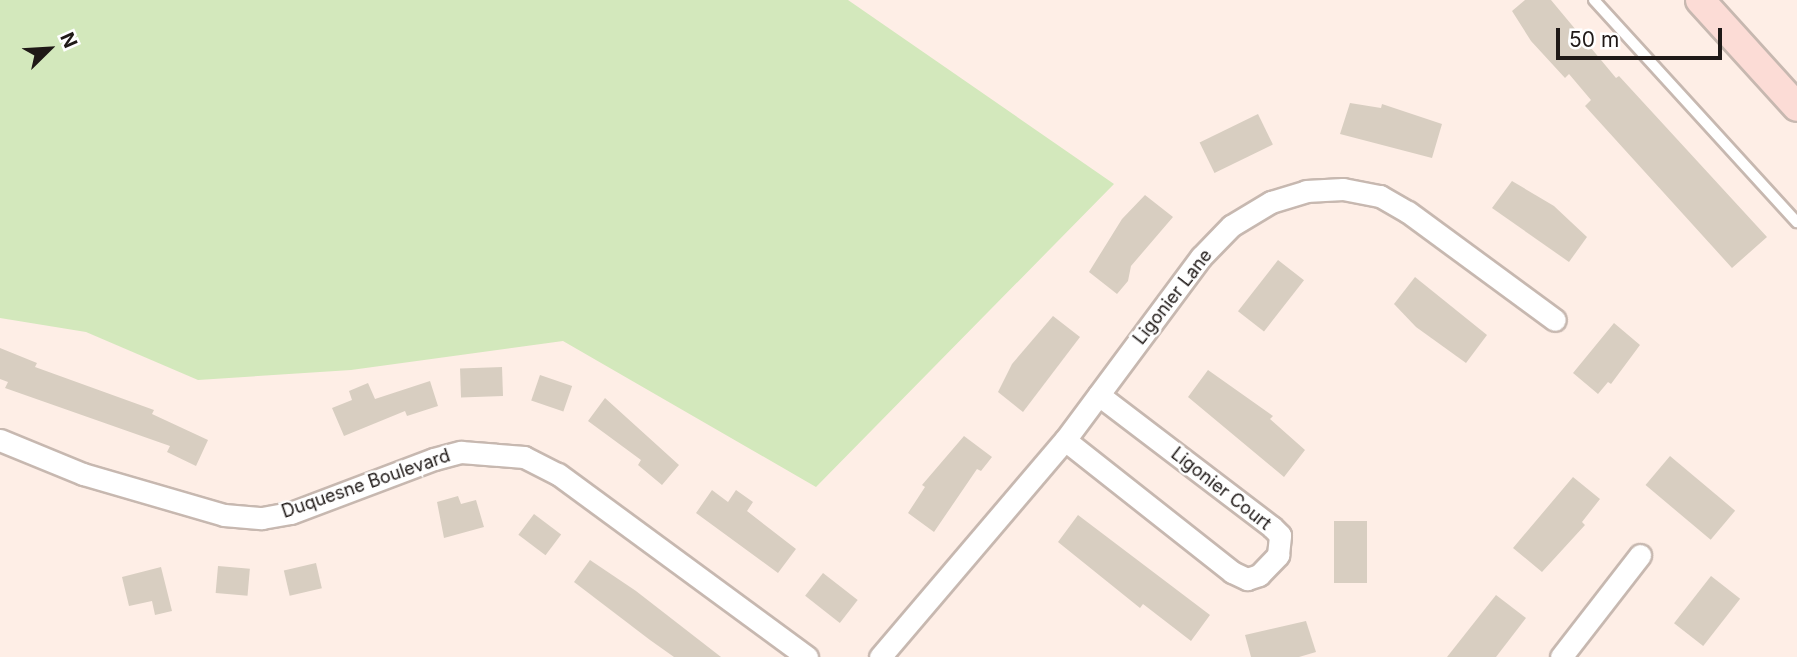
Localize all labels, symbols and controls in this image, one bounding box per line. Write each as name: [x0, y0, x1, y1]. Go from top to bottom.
north arrow: [14, 14, 84, 84]
scale bar: [1559, 14, 1725, 58]
text: 50 m: [1569, 27, 1619, 52]
text: N: [55, 29, 82, 52]
street label: Ligonier Lane: [1129, 245, 1217, 349]
street label: Ligonier Court: [1167, 443, 1275, 535]
street label: Duquesne Boulevard: [279, 445, 453, 523]

